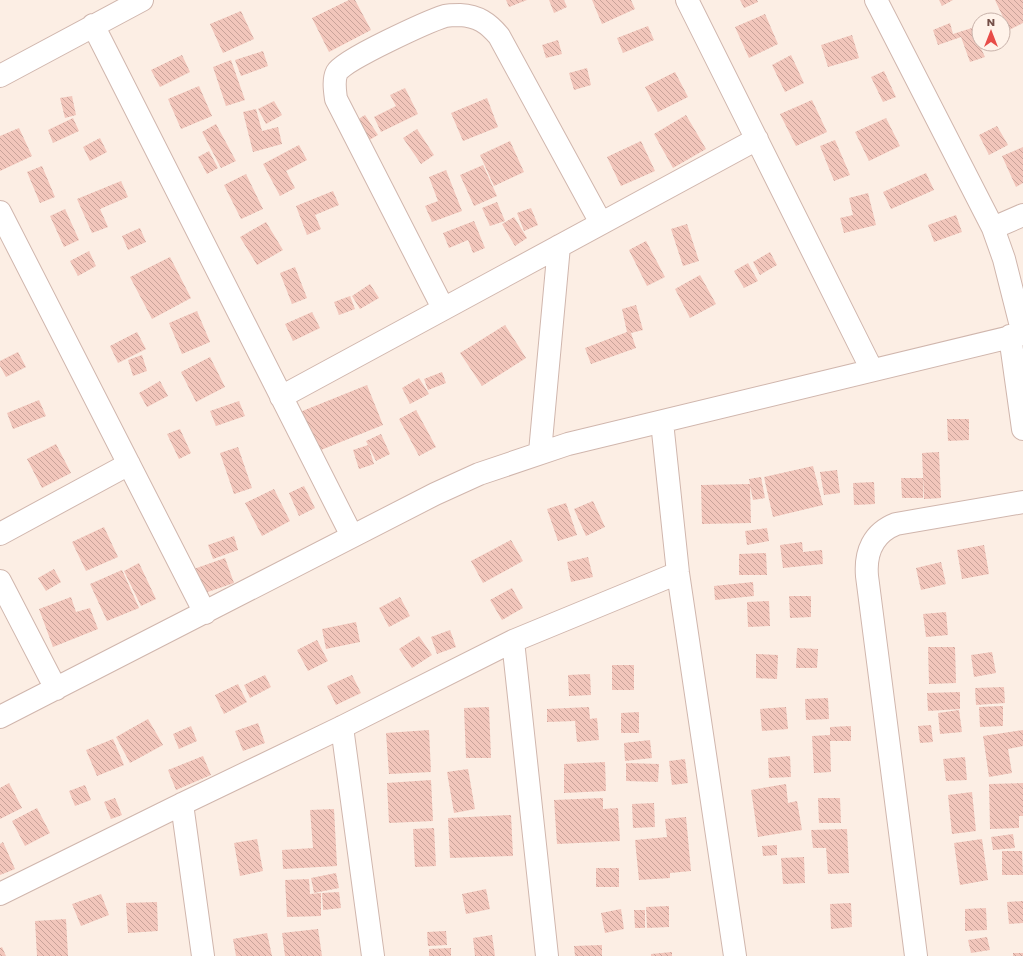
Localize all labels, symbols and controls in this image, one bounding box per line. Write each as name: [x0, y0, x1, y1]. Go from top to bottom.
north arrow: [971, 12, 1011, 52]
text: N: [987, 14, 995, 30]

